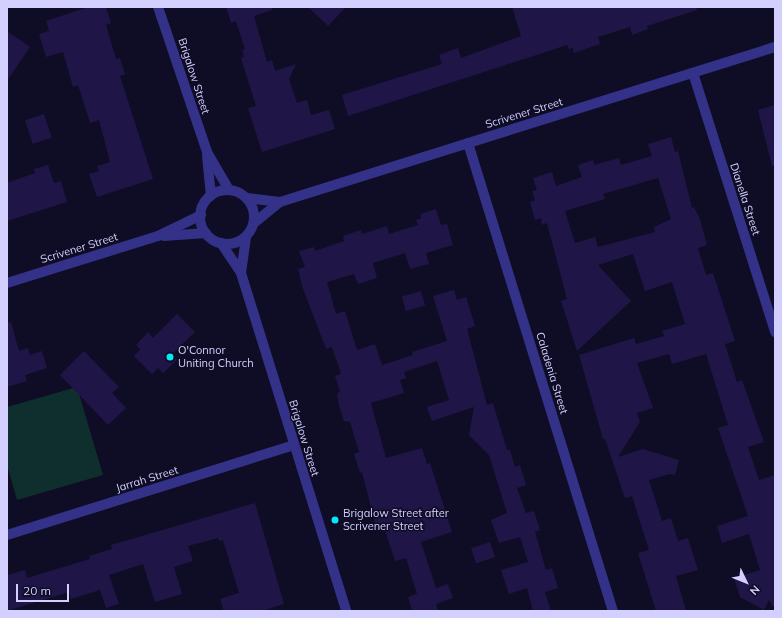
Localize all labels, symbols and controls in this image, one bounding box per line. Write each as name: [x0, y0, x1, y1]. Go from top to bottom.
street label: Brigalow Street: [176, 36, 212, 116]
street label: Scrivener Street: [484, 95, 564, 131]
street label: Dianella Street: [727, 161, 763, 237]
street label: Scrivener Street: [39, 230, 119, 266]
street label: Caladenia Street: [533, 331, 571, 415]
place label: O'Connor Uniting Church: [178, 344, 254, 370]
marker: O'Connor Uniting Church: [165, 352, 175, 362]
street label: Brigalow Street: [286, 398, 322, 478]
street label: Jarrah Street: [114, 463, 180, 495]
place label: Brigalow Street after Scrivener Street: [343, 507, 449, 533]
marker: Brigalow Street after Scrivener Street: [330, 515, 340, 525]
north arrow: [726, 562, 766, 602]
scale bar: [18, 576, 71, 602]
text: N: [747, 582, 763, 598]
text: 20 m: [23, 583, 51, 598]

